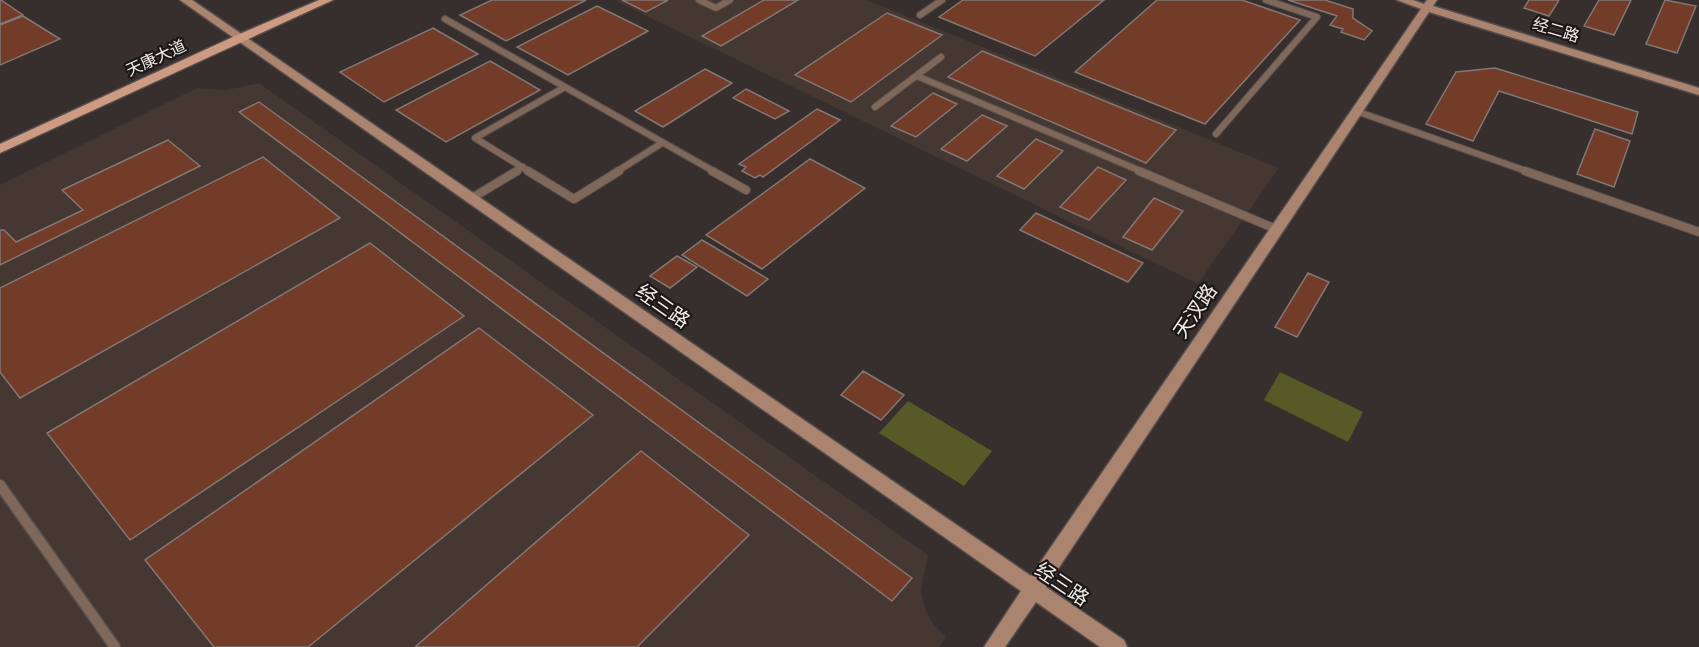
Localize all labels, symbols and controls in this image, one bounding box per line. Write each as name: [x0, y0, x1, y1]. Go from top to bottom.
street label: 经二路: [1531, 15, 1581, 45]
street label: 天康大道: [123, 37, 189, 79]
street label: 经三路: [632, 280, 694, 332]
street label: 天汊路: [1169, 280, 1221, 342]
street label: 经三路: [1031, 558, 1093, 610]

